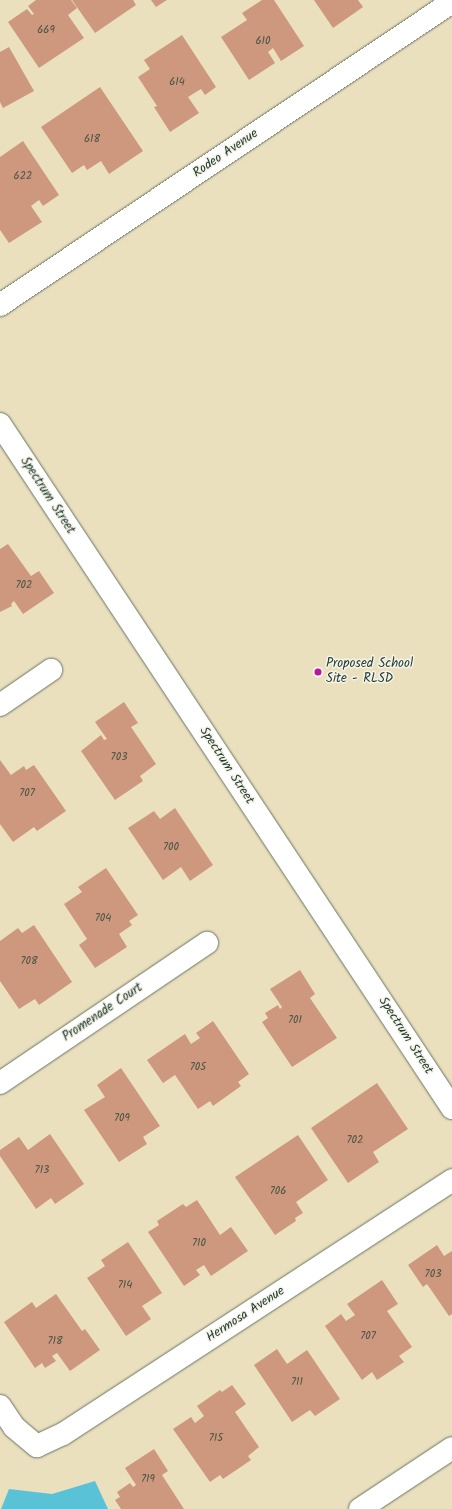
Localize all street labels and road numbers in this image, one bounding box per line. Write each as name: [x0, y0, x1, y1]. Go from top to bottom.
street label: Rodeo Avenue: [190, 127, 262, 181]
street label: Spectrum Street: [16, 454, 78, 538]
street label: Spectrum Street: [195, 724, 257, 808]
street label: Promenade Court: [60, 980, 146, 1046]
street label: Spectrum Street: [374, 994, 436, 1078]
street label: Hermosa Avenue: [204, 1284, 288, 1346]

